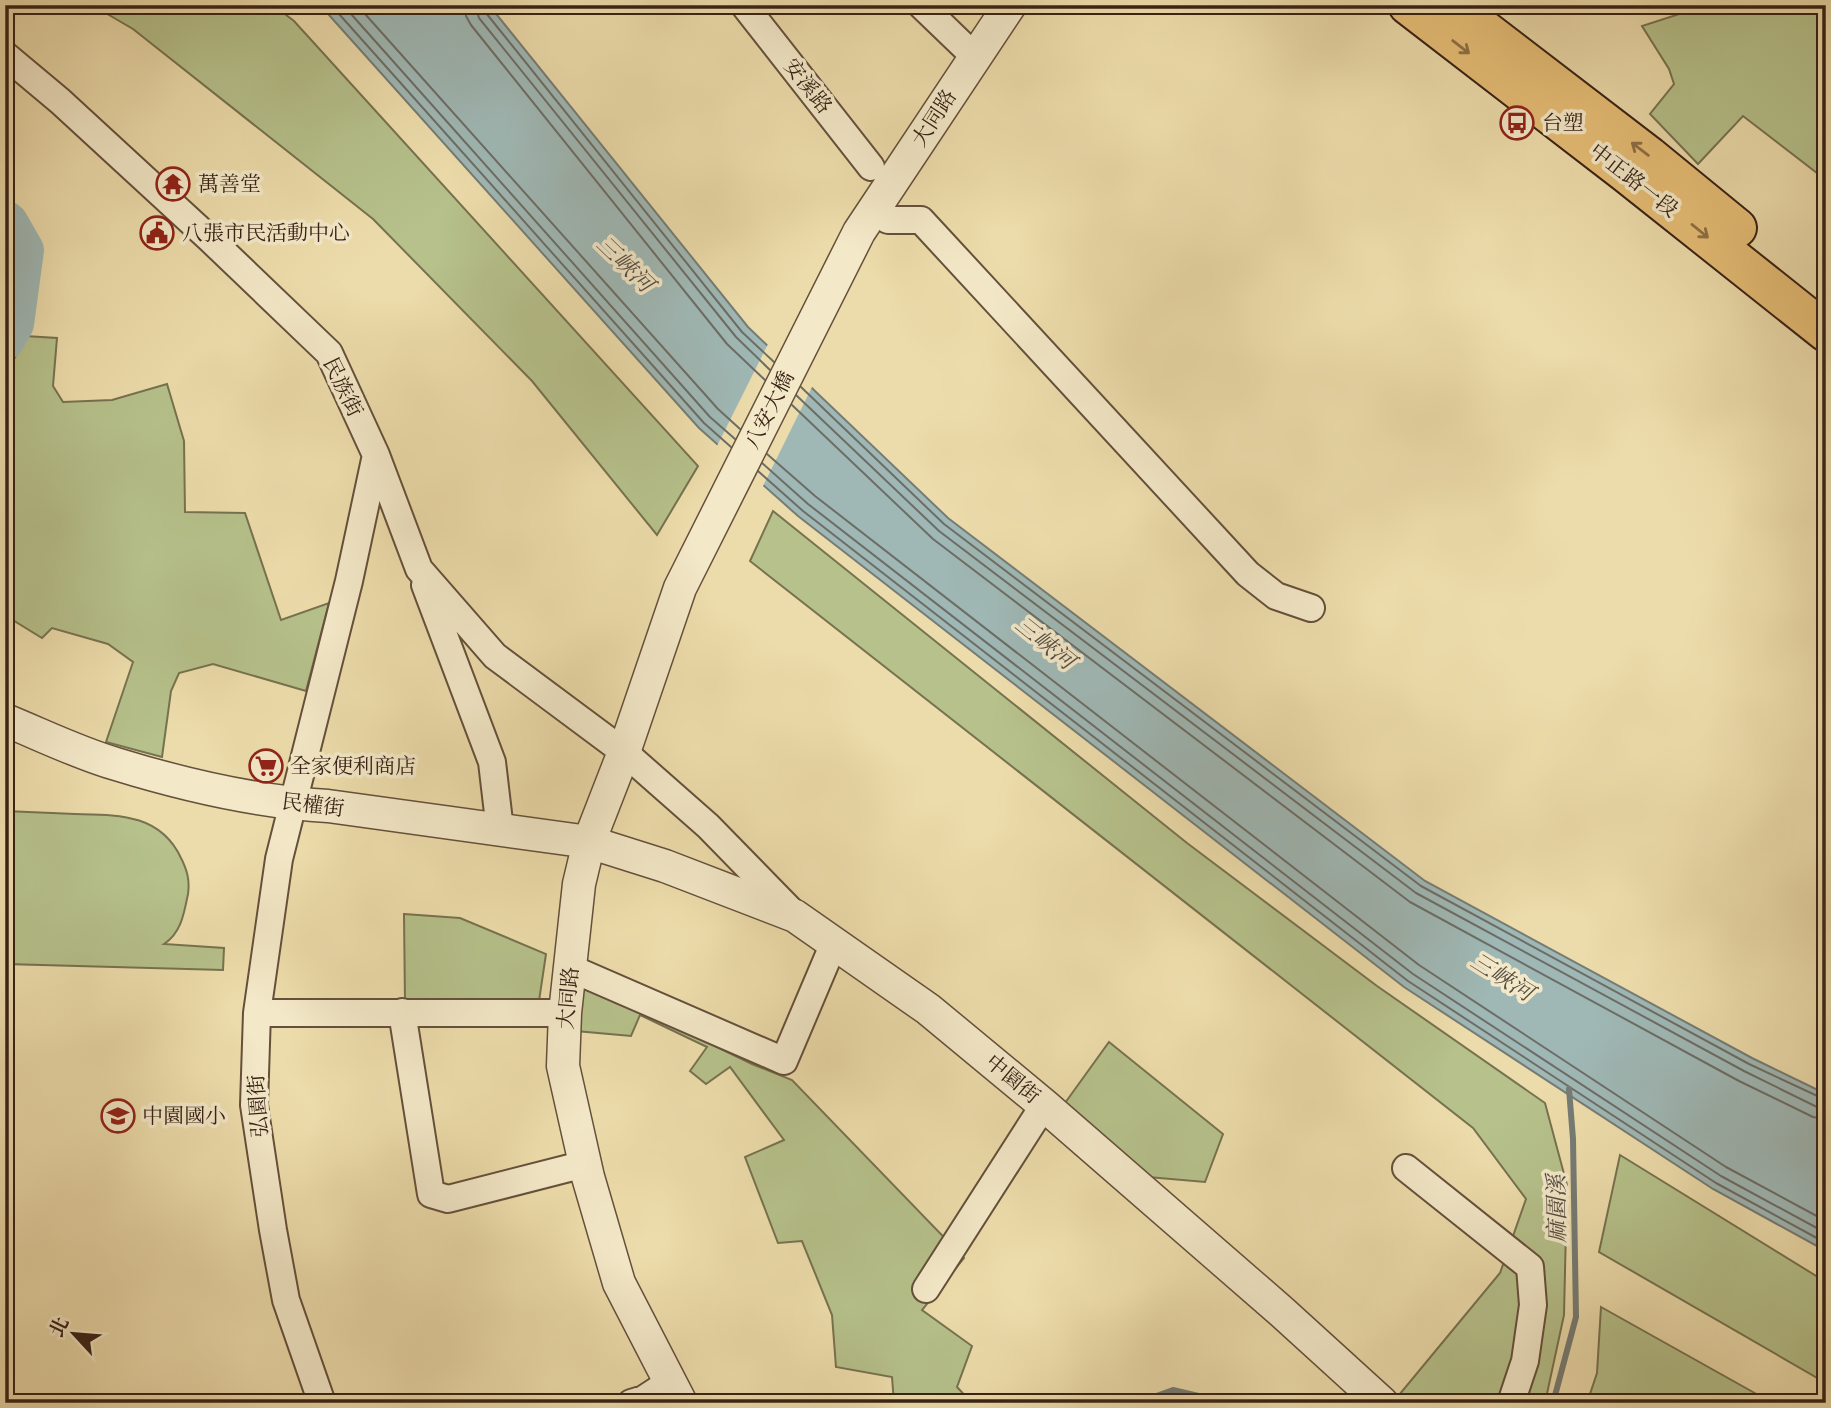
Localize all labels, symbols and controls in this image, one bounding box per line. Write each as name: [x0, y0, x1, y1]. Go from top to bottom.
one-way arrow: [1452, 40, 1470, 55]
street label: 安溪路: [779, 54, 837, 118]
street label: 大同路: [907, 85, 961, 151]
bus stop icon: 台塑: [1498, 104, 1536, 142]
place label: 台塑: [1542, 111, 1584, 135]
street label: 中正路一段: [1585, 138, 1683, 222]
one-way arrow: [1631, 141, 1650, 156]
temple icon: 萬善堂: [154, 165, 192, 203]
place label: 萬善堂: [198, 172, 261, 196]
public building icon: 八張市民活動中心: [138, 214, 176, 252]
place label: 八張市民活動中心: [182, 221, 350, 245]
one-way arrow: [1690, 224, 1708, 239]
water label: 三峽河: [591, 230, 662, 300]
street label: 民族街: [318, 353, 368, 421]
street label: 八安大橋: [739, 367, 799, 453]
water label: 三峽河: [1010, 611, 1083, 678]
supermarket icon: 全家便利商店: [247, 747, 285, 785]
place label: 全家便利商店: [290, 754, 416, 778]
street label: 民權街: [280, 789, 346, 821]
water label: 三峽河: [1466, 947, 1542, 1009]
street label: 大同路: [553, 966, 583, 1030]
street label: 中園街: [981, 1050, 1045, 1108]
street label: 弘園街: [244, 1074, 272, 1138]
school or university icon: 中園國小: [99, 1097, 137, 1135]
place label: 中園國小: [142, 1104, 226, 1128]
water label: 麻園溪: [1543, 1171, 1571, 1244]
north arrow: [38, 1300, 108, 1370]
text: 北: [46, 1314, 74, 1340]

